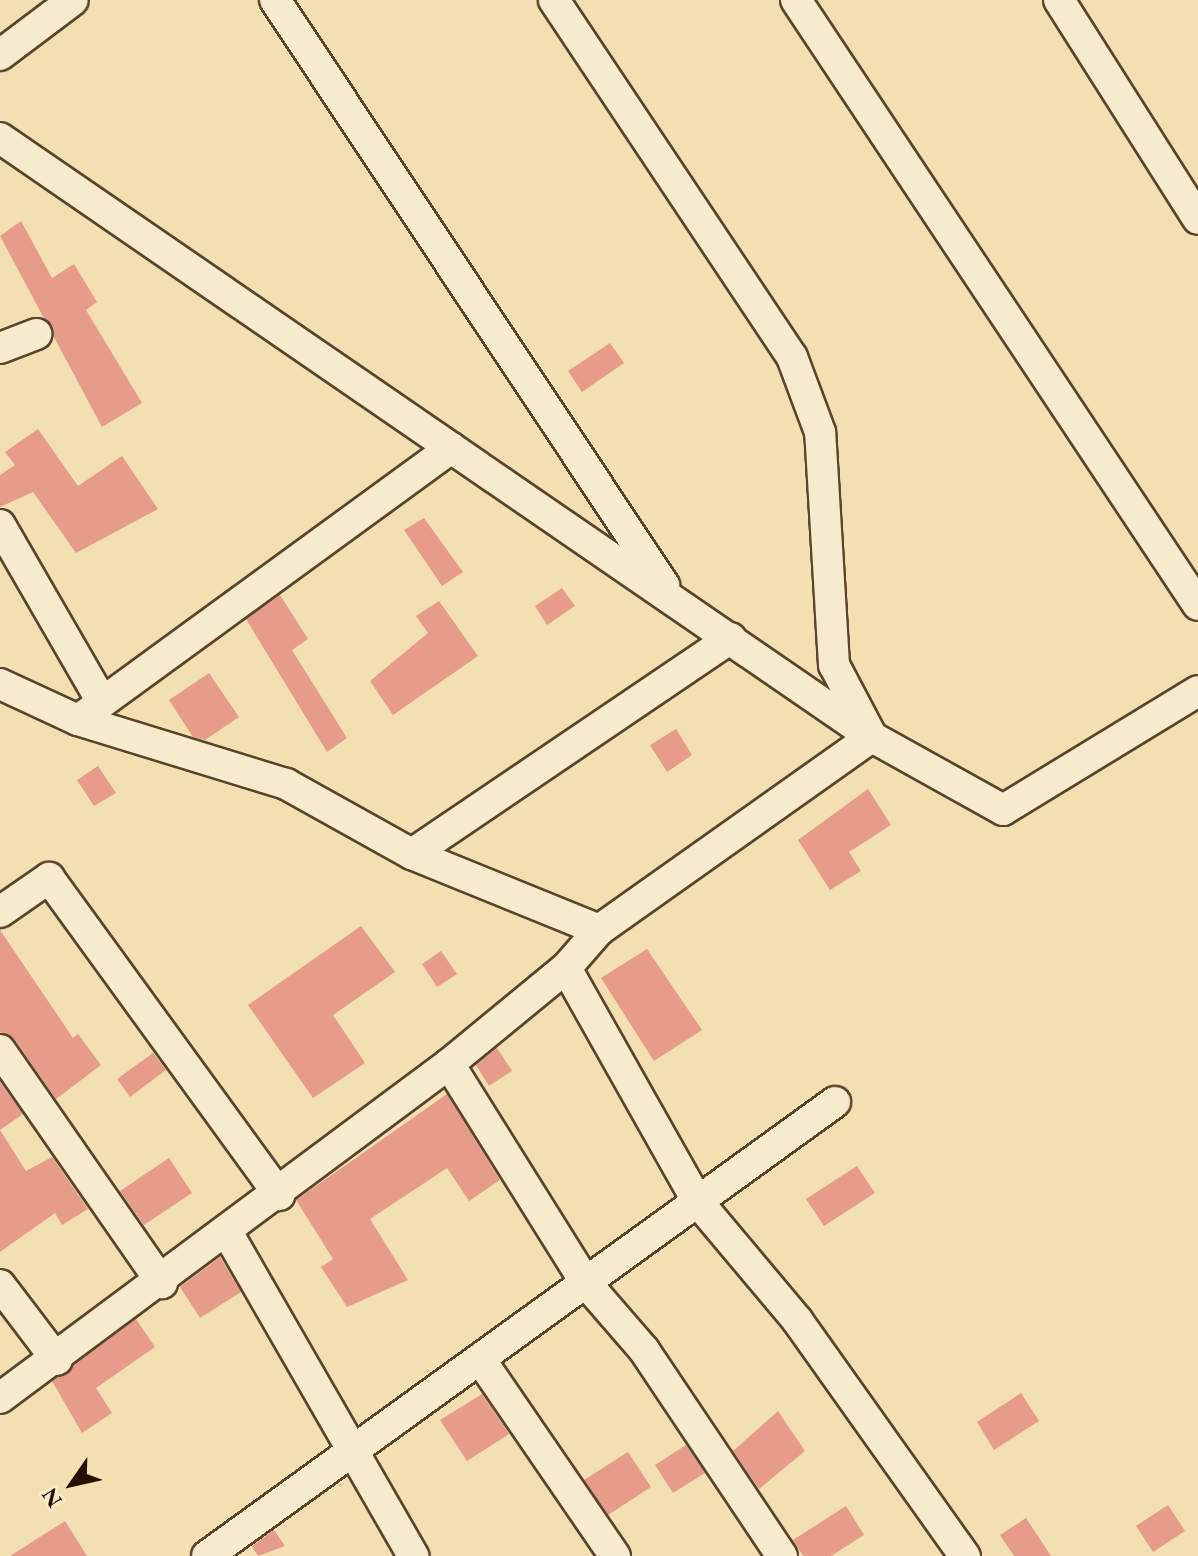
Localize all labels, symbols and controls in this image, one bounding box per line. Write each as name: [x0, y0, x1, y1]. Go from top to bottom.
north arrow: [32, 1444, 112, 1524]
text: N: [35, 1482, 69, 1513]

